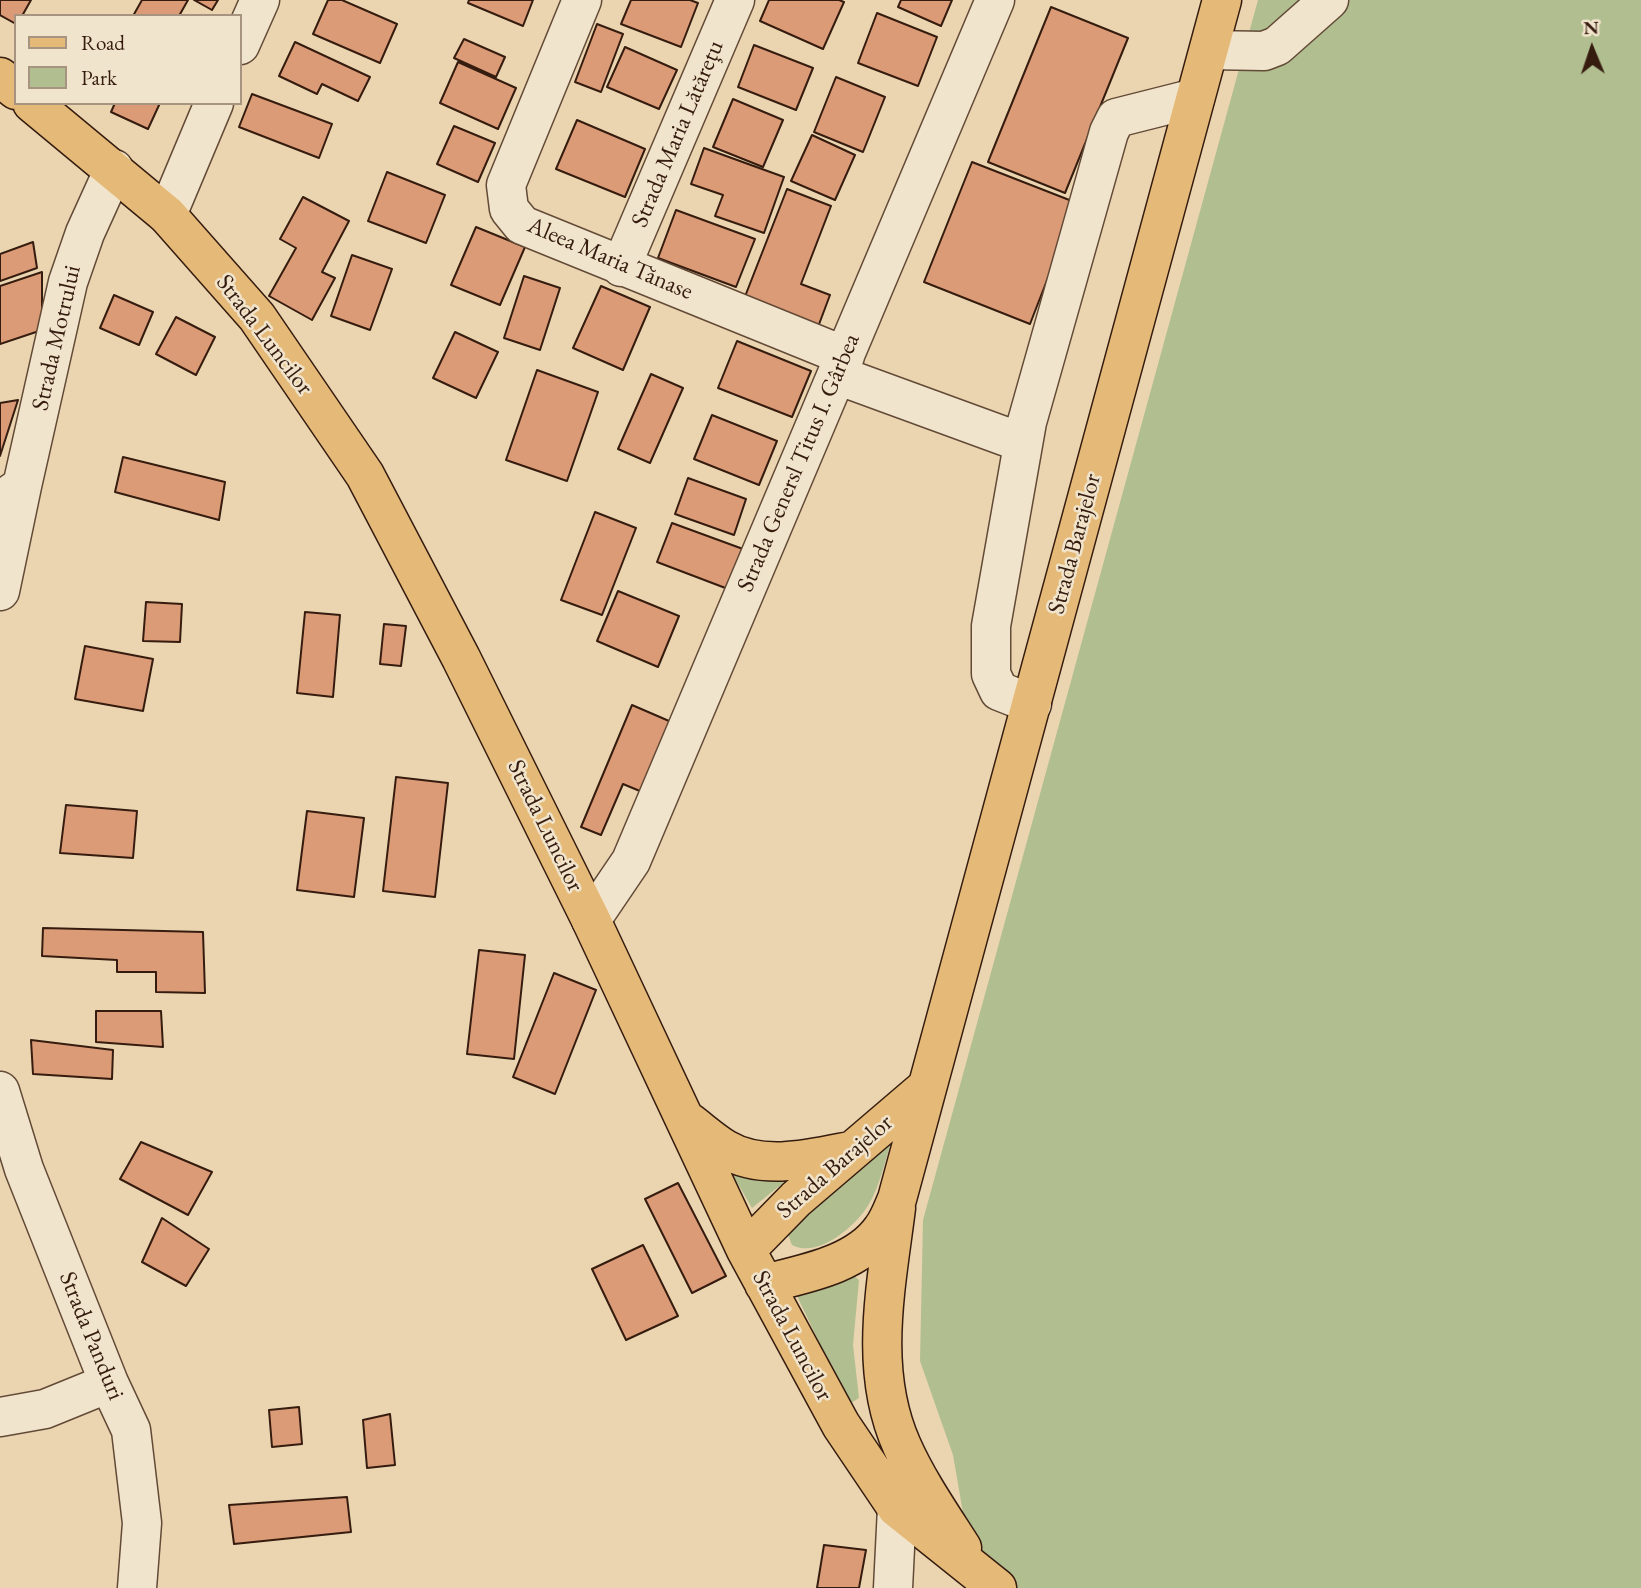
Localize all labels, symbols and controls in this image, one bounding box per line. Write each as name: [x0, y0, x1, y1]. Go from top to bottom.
legend: [14, 14, 242, 105]
north arrow: [1557, 14, 1627, 84]
text: N: [1583, 15, 1599, 40]
text: Road: [81, 29, 125, 56]
street label: Strada Maria Lătăreţu: [626, 36, 730, 232]
text: Park: [81, 64, 117, 91]
street label: Aleea Maria Tănase: [523, 211, 697, 307]
street label: Strada Motrului: [26, 263, 88, 413]
street label: Strada Luncilor: [209, 269, 319, 401]
street label: Strada Genersl Titus I. Gârbea: [732, 330, 866, 596]
street label: Strada Barajelor: [1042, 471, 1108, 617]
street label: Strada Luncilor: [501, 755, 589, 897]
street label: Strada Barajelor: [771, 1109, 899, 1225]
street label: Strada Luncilor: [746, 1266, 838, 1406]
street label: Strada Panduri: [52, 1268, 130, 1404]

